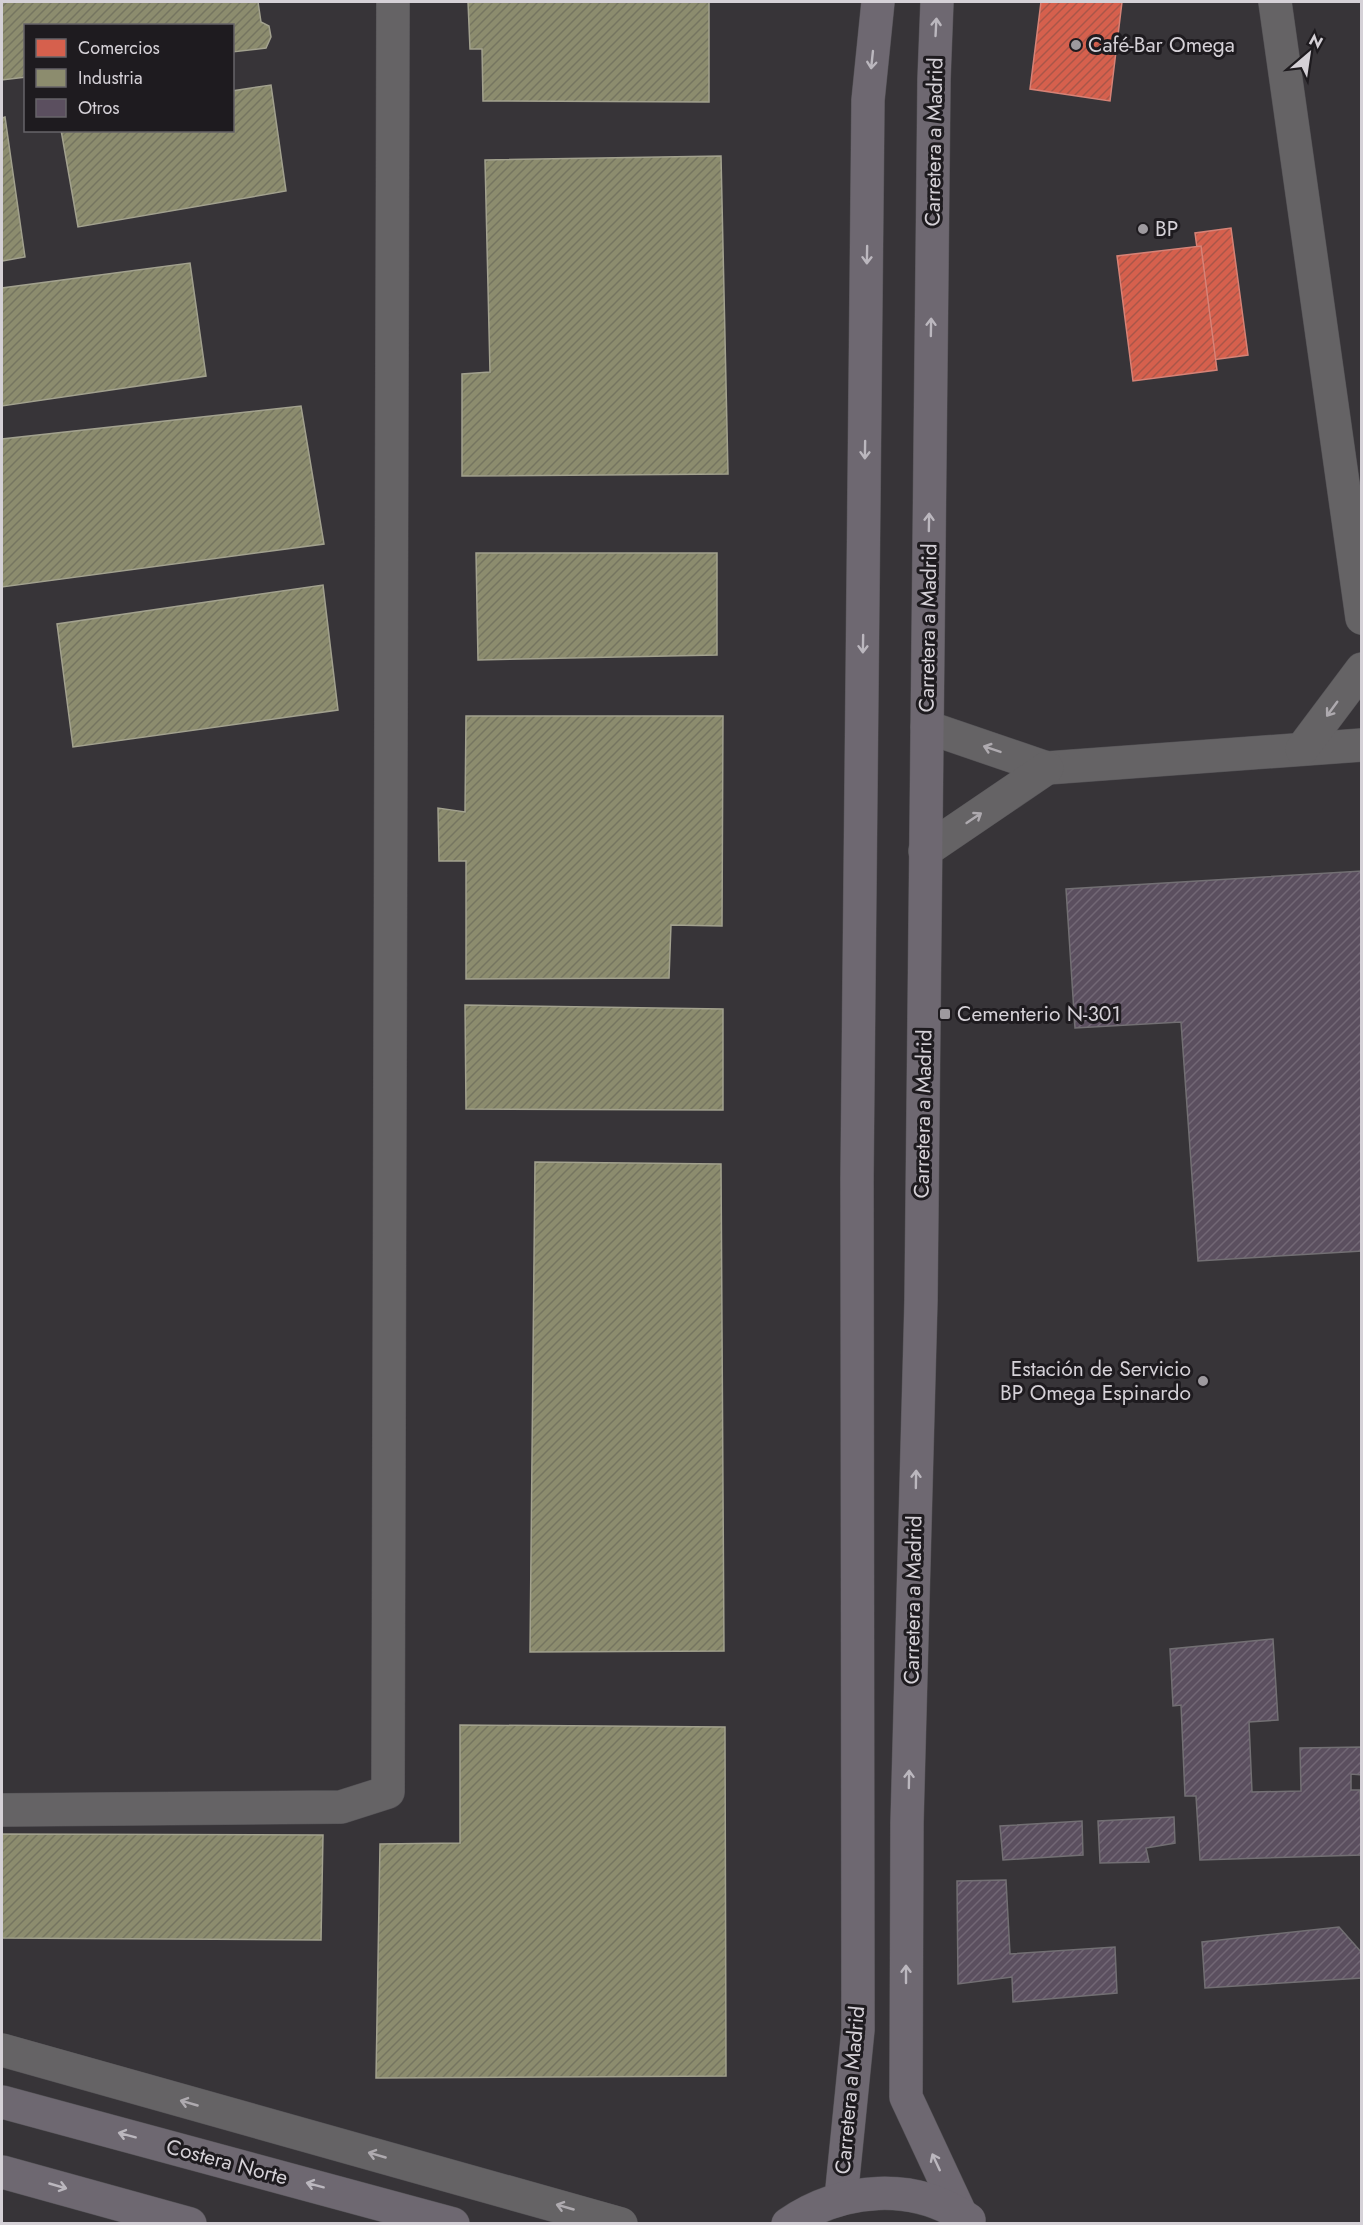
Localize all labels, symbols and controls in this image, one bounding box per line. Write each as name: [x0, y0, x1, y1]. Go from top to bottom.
one-way arrow: [931, 17, 942, 37]
legend: [24, 24, 234, 132]
north arrow: [1279, 24, 1339, 84]
text: N: [1305, 28, 1327, 54]
place label: Café-Bar Omega: [1088, 30, 1235, 60]
text: Comercios: [78, 35, 160, 61]
marker: Café-Bar Omega: [1069, 38, 1083, 52]
one-way arrow: [866, 49, 877, 69]
street label: Carretera a Madrid: [918, 57, 950, 227]
text: Industria: [78, 65, 143, 91]
text: Otros: [78, 95, 120, 121]
place label: BP: [1155, 214, 1178, 244]
marker: BP: [1136, 222, 1150, 236]
one-way arrow: [861, 244, 873, 264]
one-way arrow: [925, 317, 937, 337]
one-way arrow: [859, 439, 871, 459]
one-way arrow: [923, 512, 935, 532]
street label: Carretera a Madrid: [912, 543, 944, 713]
one-way arrow: [857, 634, 869, 654]
one-way arrow: [1326, 701, 1338, 717]
one-way arrow: [983, 743, 1002, 754]
one-way arrow: [965, 812, 981, 824]
place label: Cementerio N-301: [957, 999, 1121, 1029]
marker: Cementerio N-301: [938, 1007, 952, 1021]
street label: Carretera a Madrid: [907, 1029, 939, 1199]
place label: Estación de Servicio BP Omega Espinardo: [1000, 1354, 1191, 1408]
marker: Estación de Servicio BP Omega Espinardo: [1196, 1374, 1210, 1388]
one-way arrow: [910, 1469, 922, 1489]
street label: Carretera a Madrid: [897, 1515, 929, 1685]
one-way arrow: [903, 1769, 914, 1789]
one-way arrow: [900, 1964, 912, 1984]
street label: Carretera a Madrid: [828, 2005, 872, 2175]
one-way arrow: [180, 2096, 199, 2108]
one-way arrow: [118, 2129, 137, 2140]
street label: Costera Norte: [163, 2131, 291, 2193]
one-way arrow: [368, 2149, 387, 2160]
one-way arrow: [930, 2153, 942, 2171]
one-way arrow: [306, 2179, 325, 2190]
one-way arrow: [48, 2181, 67, 2192]
one-way arrow: [556, 2201, 575, 2213]

